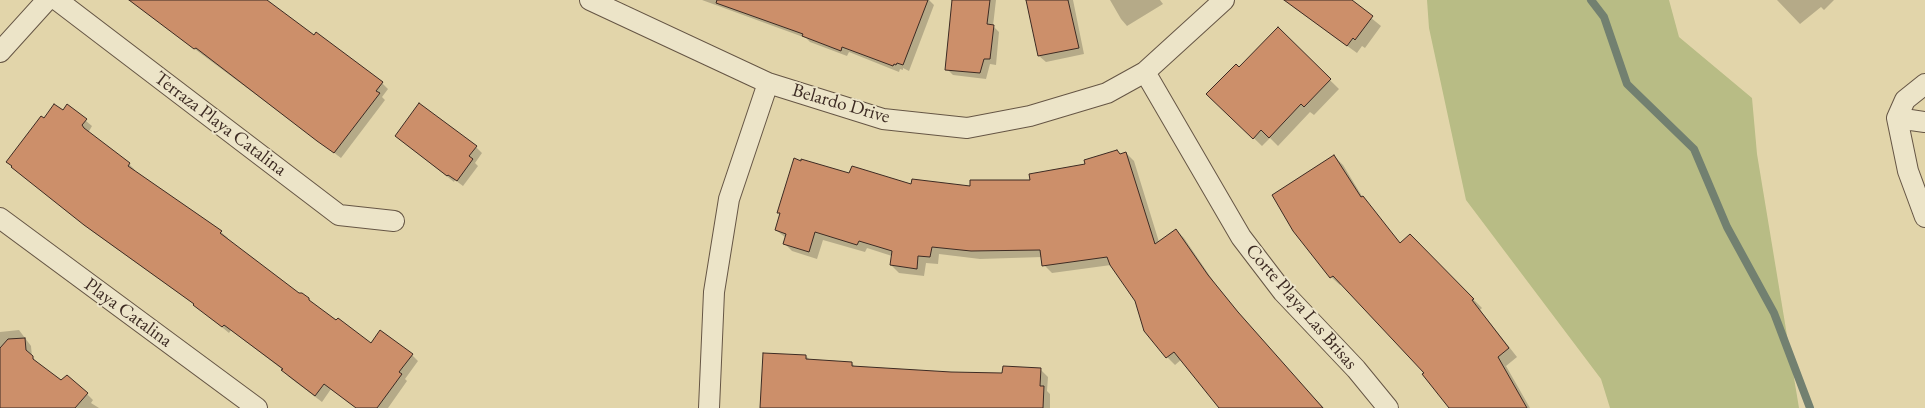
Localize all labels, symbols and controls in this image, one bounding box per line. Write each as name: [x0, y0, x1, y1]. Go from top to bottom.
street label: Terraza Playa Catalina: [149, 67, 291, 181]
street label: Belardo Drive: [790, 79, 892, 129]
street label: Corte Playa Las Brisas: [1240, 240, 1362, 374]
street label: Playa Catalina: [80, 273, 176, 353]

